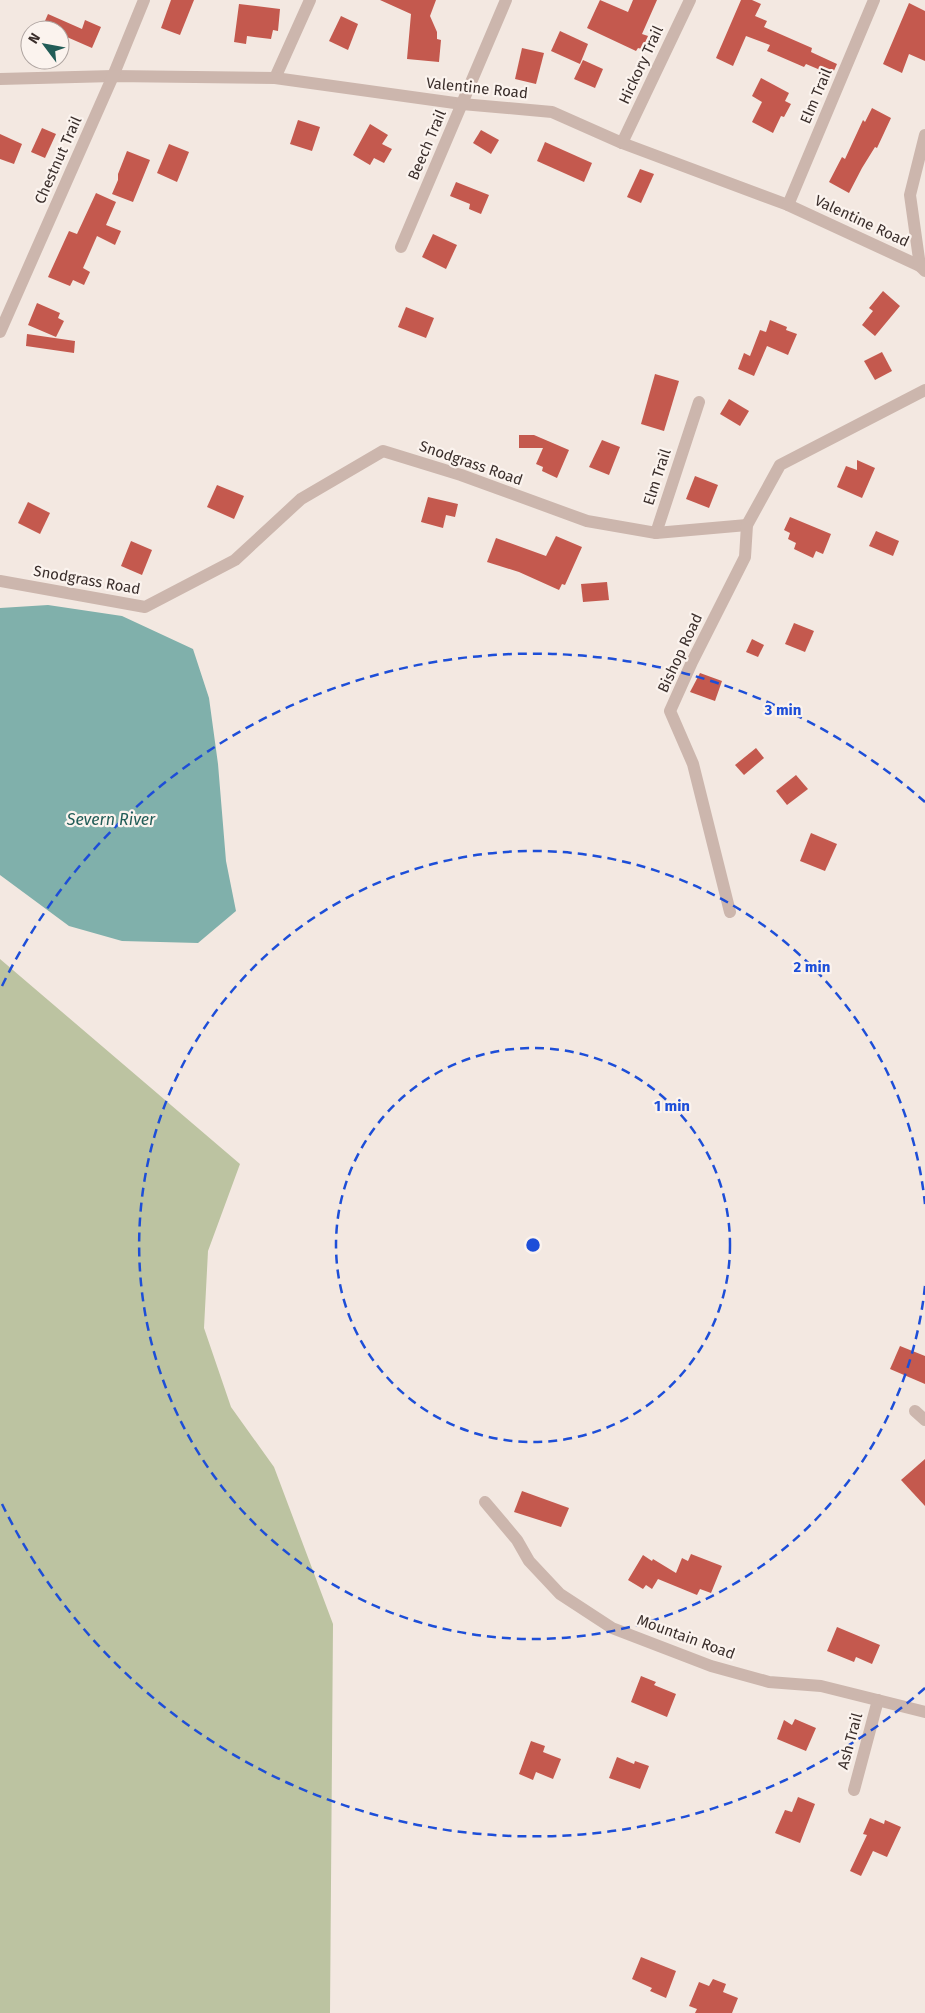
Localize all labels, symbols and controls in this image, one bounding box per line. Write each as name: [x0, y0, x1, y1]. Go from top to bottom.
north arrow: [20, 20, 70, 70]
street label: Hickory Trail: [615, 22, 667, 107]
text: N: [25, 30, 44, 47]
street label: Elm Trail: [796, 65, 836, 126]
street label: Valentine Road: [425, 74, 529, 102]
street label: Beech Trail: [404, 107, 450, 183]
street label: Chestnut Trail: [31, 113, 86, 207]
street label: Valentine Road: [812, 191, 912, 251]
street label: Snodgrass Road: [417, 437, 525, 489]
street label: Elm Trail: [639, 446, 675, 508]
street label: Snodgrass Road: [32, 562, 142, 598]
street label: Bishop Road: [654, 611, 706, 695]
text: 3 min: [764, 701, 801, 719]
water label: Severn River: [66, 810, 156, 829]
text: 2 min: [794, 958, 830, 976]
text: 1 min: [654, 1097, 690, 1115]
centre of rings: [524, 1236, 542, 1254]
street label: Mountain Road: [635, 1611, 737, 1663]
street label: Ash Trail: [834, 1710, 866, 1771]

